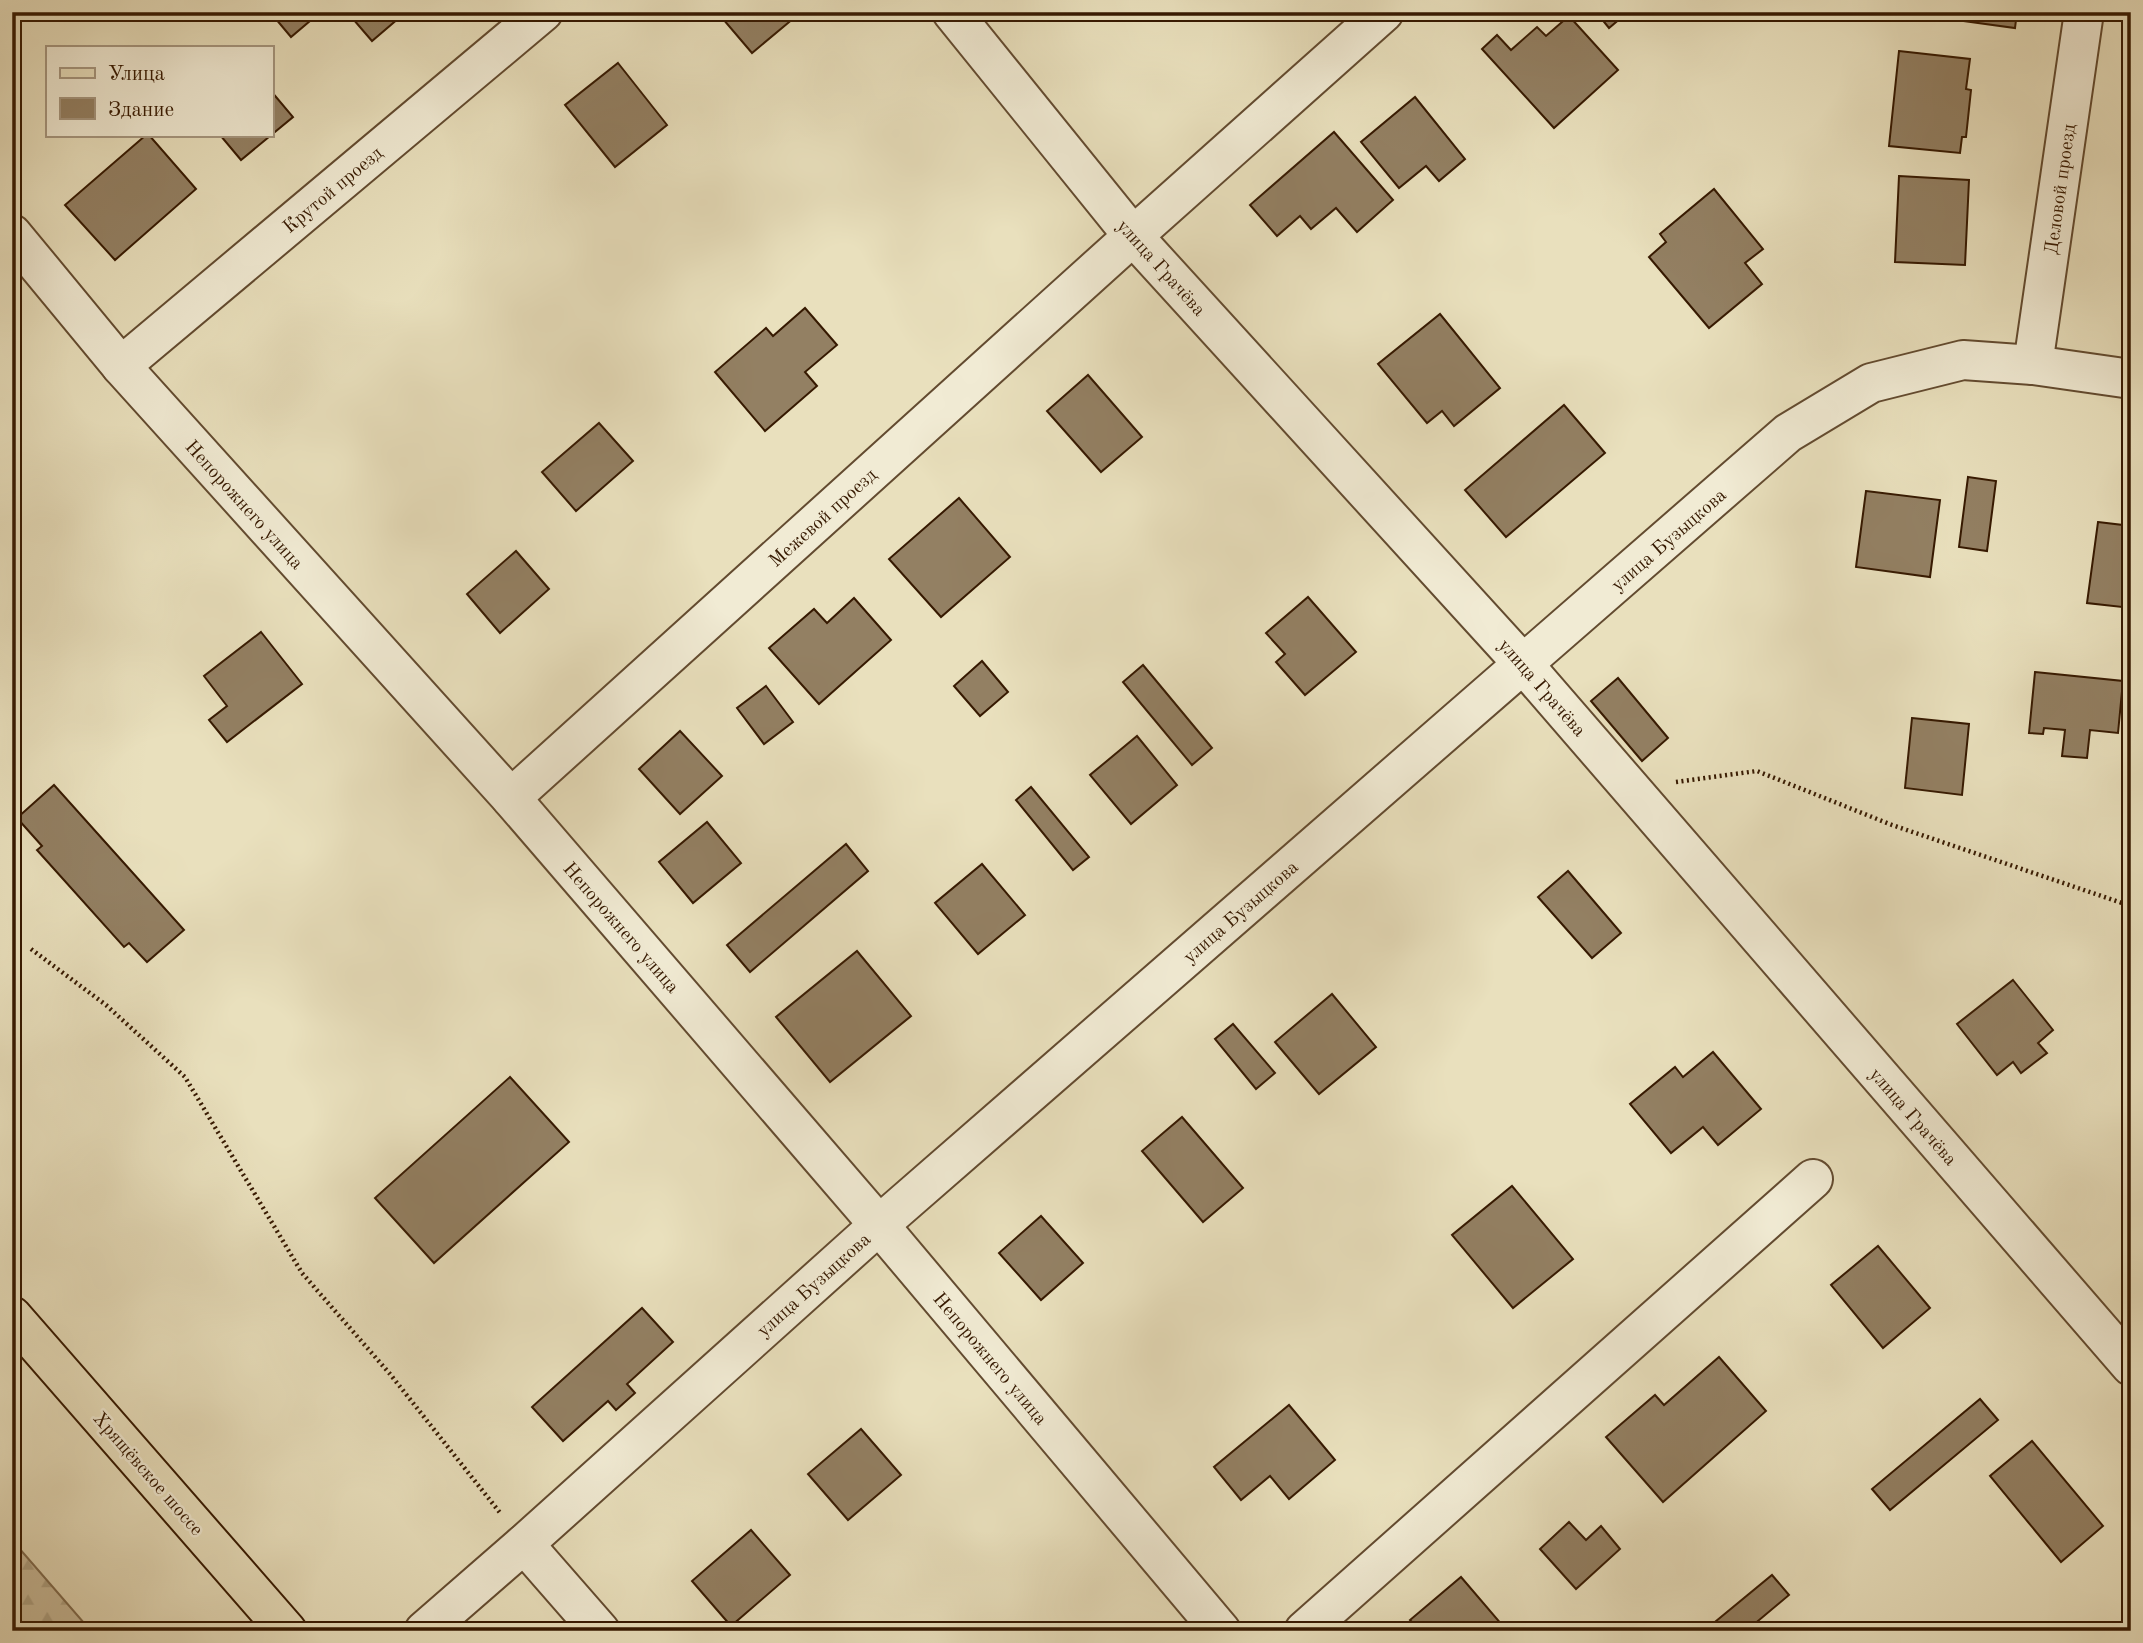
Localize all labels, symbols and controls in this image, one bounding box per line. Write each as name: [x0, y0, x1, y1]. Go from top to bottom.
legend: [46, 46, 273, 136]
text: Улица: [108, 64, 165, 85]
text: Здание: [108, 100, 174, 121]
street label: Деловой проезд: [2043, 122, 2080, 256]
street label: Крутой проезд: [280, 144, 387, 238]
street label: улица Грачёва: [1112, 217, 1209, 321]
street label: Непорожнего улица: [180, 438, 306, 574]
street label: Межевой проезд: [766, 465, 881, 572]
street label: улица Бузыцкова: [1609, 486, 1731, 596]
street label: улица Грачёва: [1494, 636, 1589, 741]
street label: улица Бузыцкова: [1181, 858, 1303, 968]
street label: Непорожнего улица: [558, 860, 682, 998]
street label: улица Грачёва: [1865, 1065, 1960, 1170]
street label: улица Бузыцкова: [754, 1230, 875, 1341]
street label: Непорожнего улица: [928, 1290, 1050, 1430]
street label: Хрящёвское шоссе: [89, 1409, 206, 1540]

